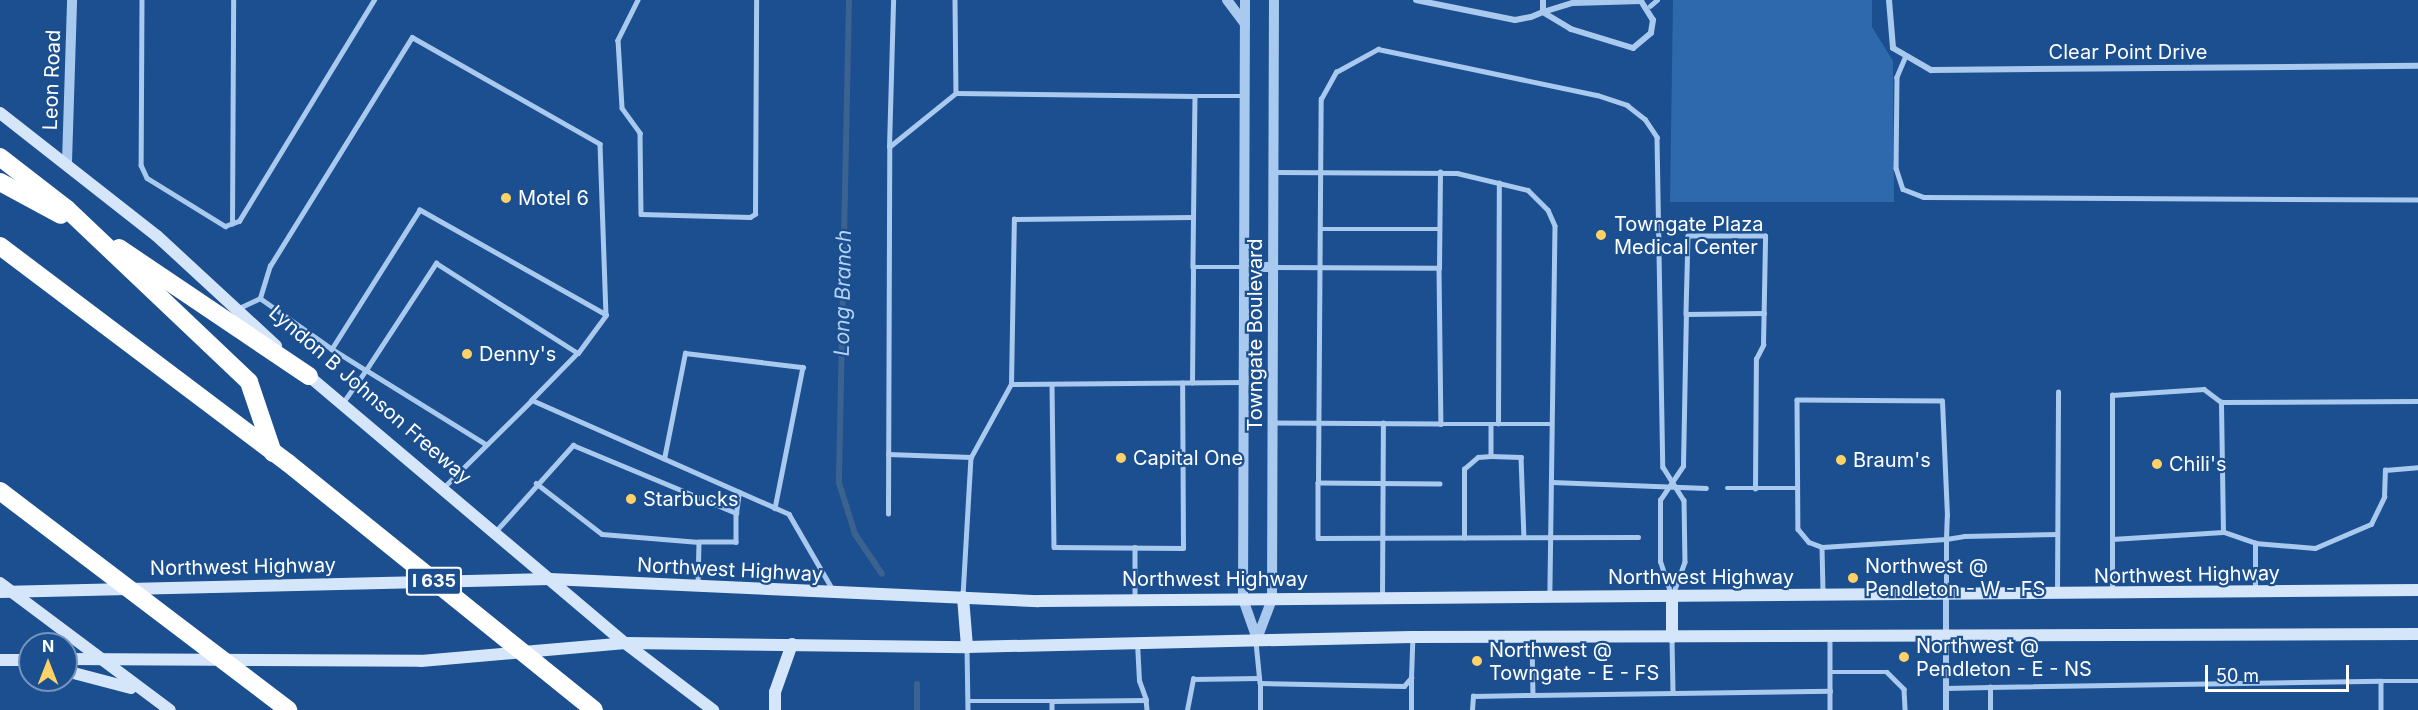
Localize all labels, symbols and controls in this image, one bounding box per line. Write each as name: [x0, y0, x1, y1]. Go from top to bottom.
street label: Leon Road: [38, 29, 66, 131]
street label: Clear Point Drive: [2049, 40, 2207, 64]
place label: Motel 6: [518, 186, 589, 210]
marker: Motel 6: [499, 191, 513, 205]
place label: Towngate Plaza Medical Center: [1614, 212, 1763, 259]
marker: Towngate Plaza Medical Center: [1592, 226, 1610, 244]
water label: Long Branch: [829, 229, 857, 357]
street label: Towngate Boulevard: [1243, 238, 1267, 432]
street label: Lyndon B Johnson Freeway: [264, 301, 476, 489]
place label: Denny's: [479, 342, 556, 366]
marker: Denny's: [460, 347, 474, 361]
place label: Capital One: [1133, 446, 1243, 470]
place label: Braum's: [1853, 448, 1931, 472]
marker: Capital One: [1114, 451, 1128, 465]
place label: Chili's: [2169, 452, 2227, 476]
marker: Braum's: [1834, 453, 1848, 467]
marker: Chili's: [2150, 457, 2164, 471]
place label: Starbucks: [643, 487, 739, 511]
marker: Starbucks: [624, 492, 638, 506]
street label: Northwest Highway: [150, 553, 336, 581]
street label: Northwest Highway: [636, 553, 824, 587]
place label: Northwest @ Pendleton - W - FS: [1865, 554, 2045, 601]
street label: Northwest Highway: [2094, 561, 2280, 589]
street label: Northwest Highway: [1608, 565, 1794, 589]
road number: I 635: [406, 566, 462, 596]
street label: Northwest Highway: [1122, 567, 1308, 591]
marker: Northwest @ Pendleton - W - FS: [1846, 571, 1860, 585]
north arrow: [18, 632, 78, 692]
place label: Northwest @ Pendleton - E - NS: [1916, 634, 2092, 681]
text: N: [42, 636, 54, 656]
place label: Northwest @ Towngate - E - FS: [1489, 638, 1659, 685]
marker: Northwest @ Pendleton - E - NS: [1897, 650, 1911, 664]
scale bar: [2208, 653, 2352, 691]
marker: Northwest @ Towngate - E - FS: [1470, 654, 1484, 668]
text: 50 m: [2216, 665, 2259, 686]

